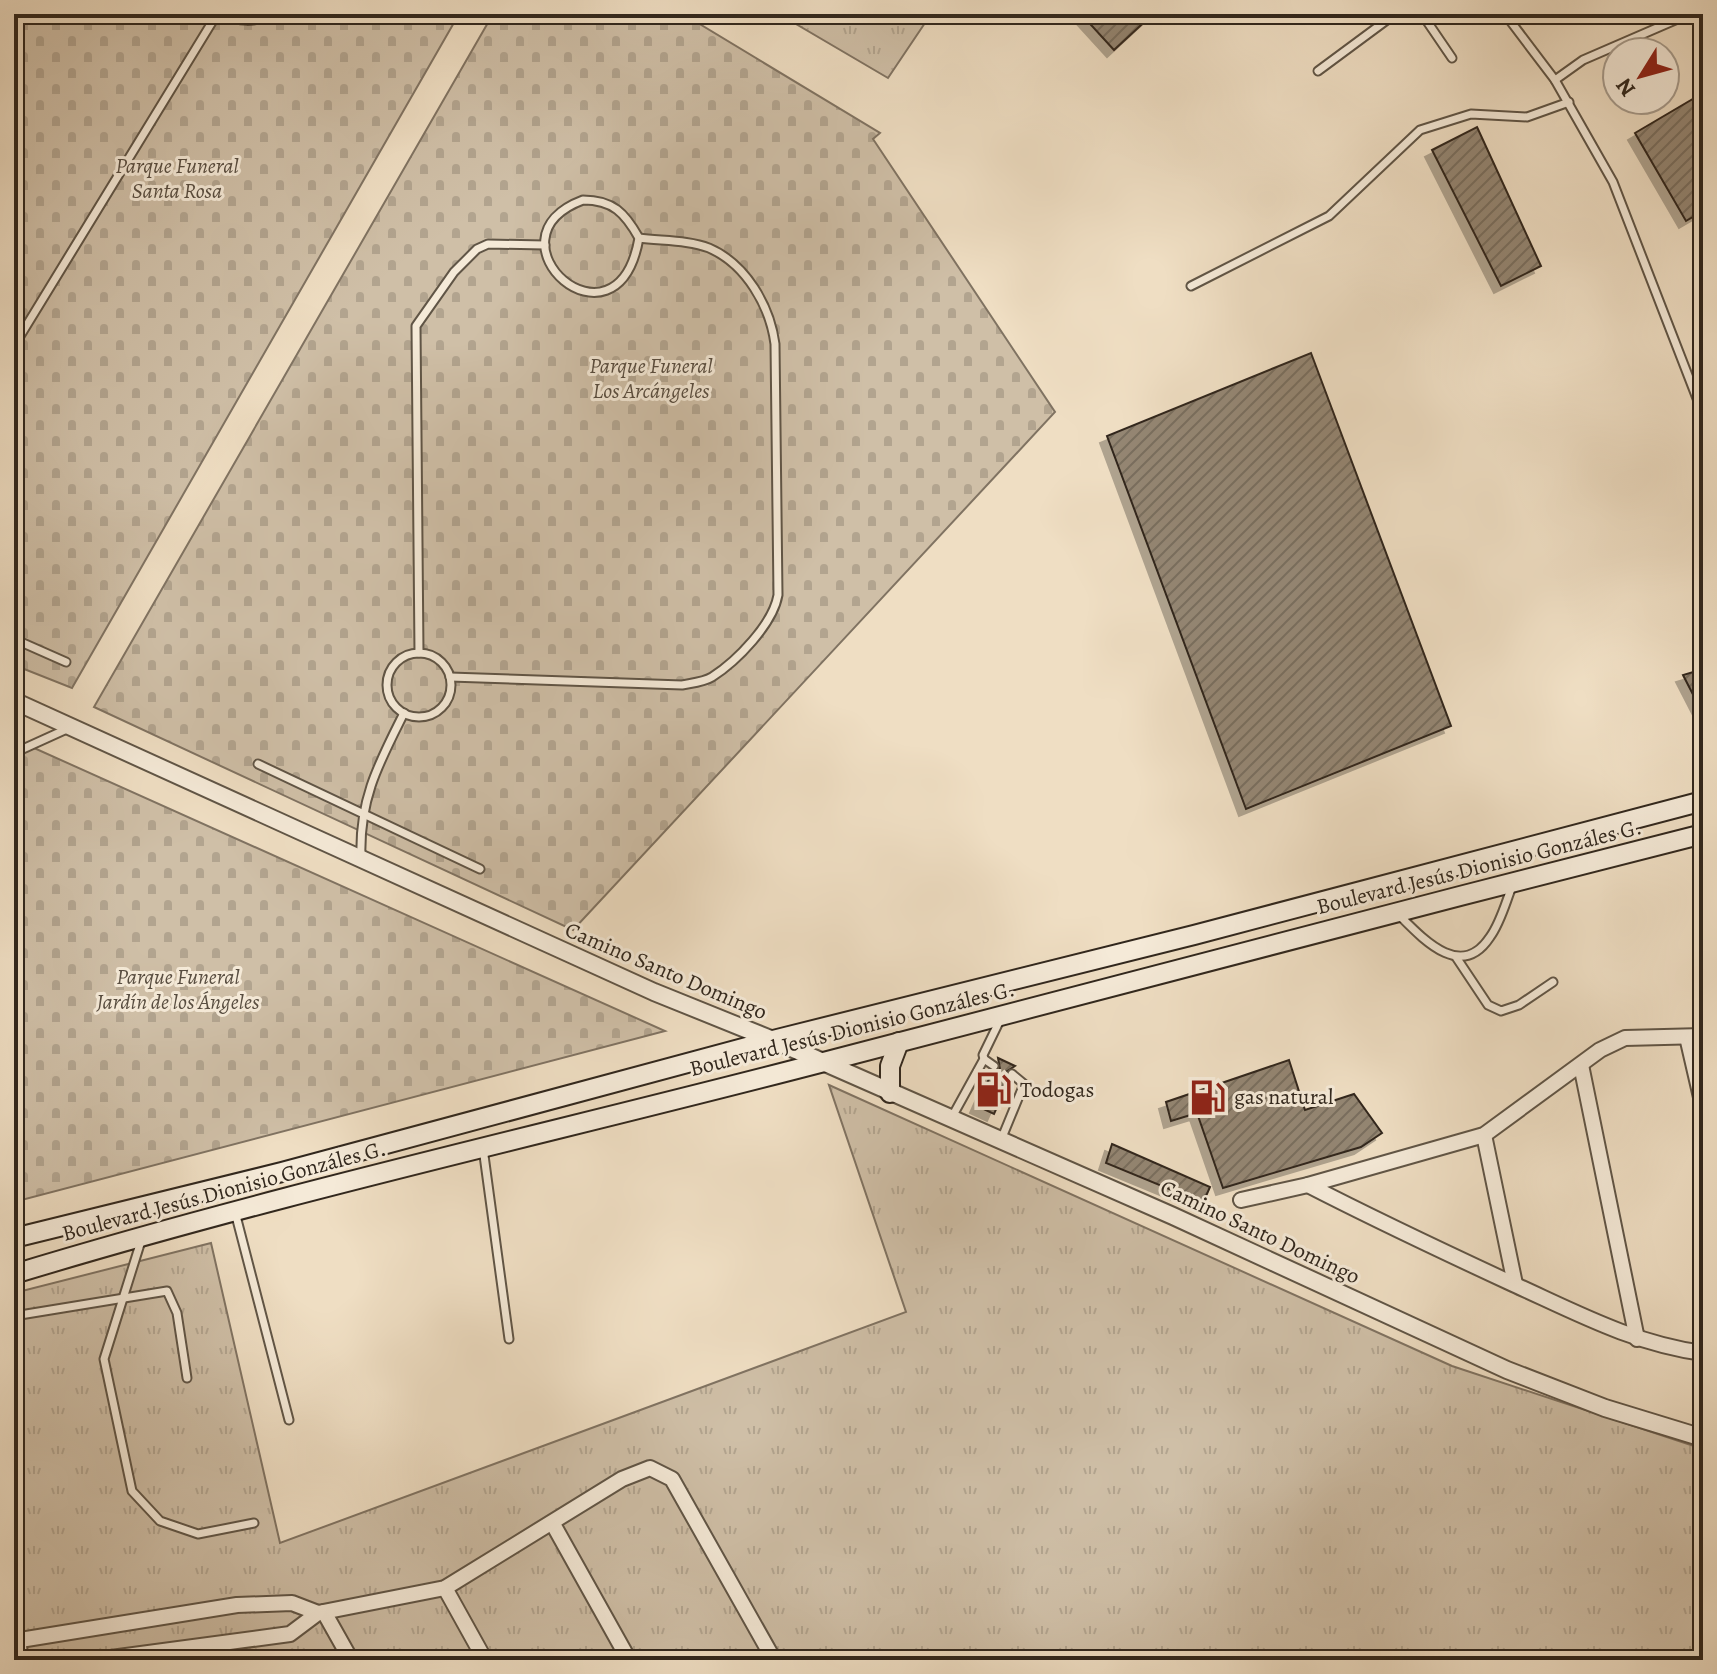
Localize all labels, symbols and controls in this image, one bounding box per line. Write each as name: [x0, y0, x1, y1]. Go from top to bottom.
north arrow: [1601, 36, 1681, 116]
text: N: [1609, 72, 1643, 103]
park label: Parque Funeral Santa Rosa: [115, 151, 239, 206]
park label: Parque Funeral Los Arcángeles: [589, 351, 713, 406]
street label: Boulevard Jesús Dionisio Gonzáles G.: [1313, 812, 1645, 922]
street label: Camino Santo Domingo: [560, 915, 772, 1027]
park label: Parque Funeral Jardín de los Ángeles: [96, 962, 260, 1017]
street label: Boulevard Jesús Dionisio Gonzáles G.: [686, 974, 1018, 1084]
fuel station icon: Todogas: [975, 1071, 1013, 1109]
place label: Todogas: [1020, 1075, 1094, 1105]
fuel station icon: gas natural: [1189, 1078, 1227, 1116]
place label: gas natural: [1234, 1082, 1333, 1112]
street label: Boulevard Jesús Dionisio Gonzáles G.: [59, 1133, 389, 1249]
street label: Camino Santo Domingo: [1155, 1173, 1365, 1291]

